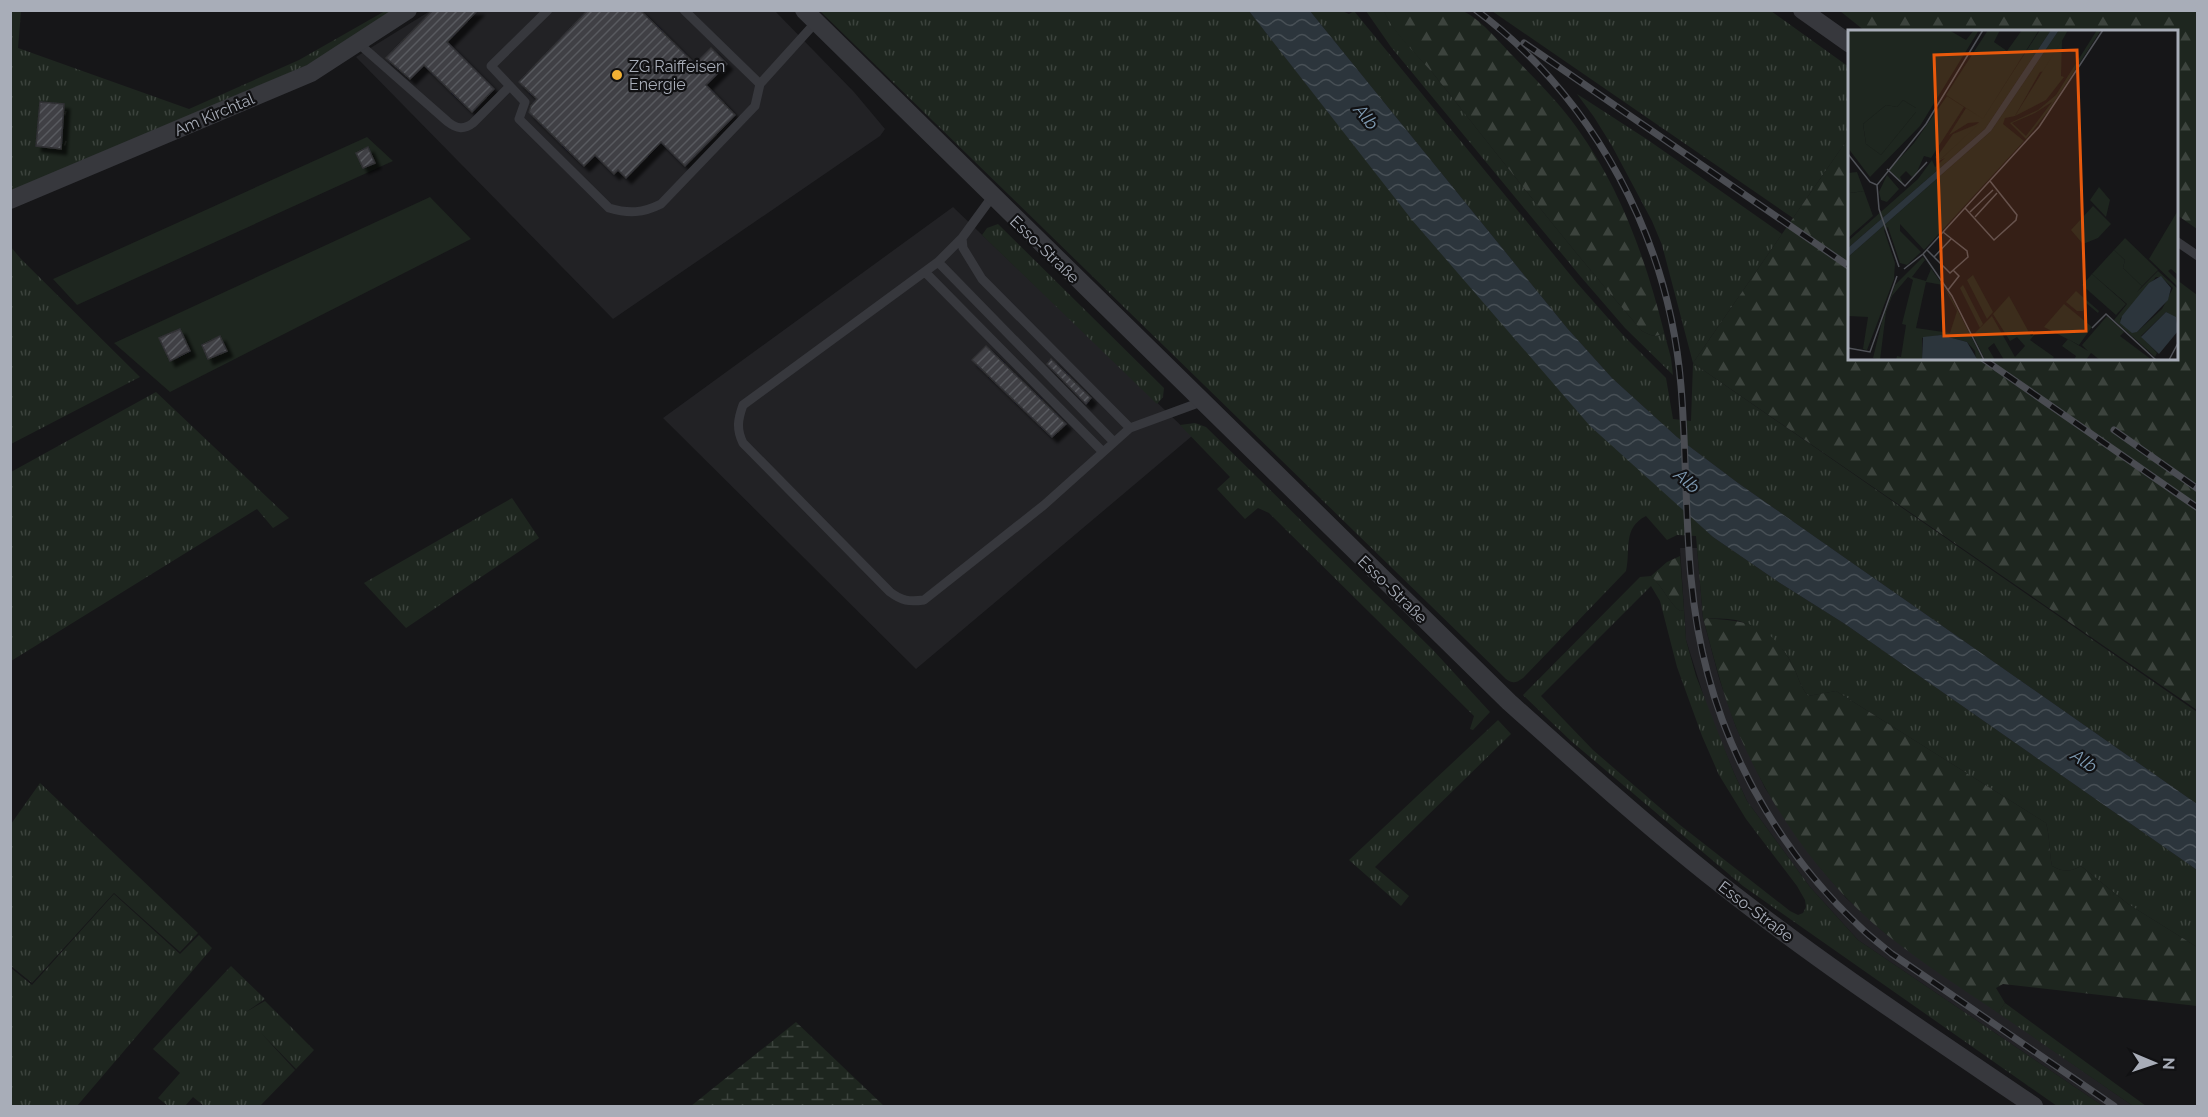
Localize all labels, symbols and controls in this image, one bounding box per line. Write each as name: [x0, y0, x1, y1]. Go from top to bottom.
inset map: [1848, 30, 2178, 360]
place label: ZG Raiffeisen Energie: [629, 57, 725, 94]
marker: ZG Raiffeisen Energie: [610, 68, 624, 82]
street label: Am Kirchtal: [171, 89, 258, 140]
water label: Alb: [1349, 99, 1383, 134]
street label: Esso-Straße: [1006, 212, 1083, 287]
water label: Alb: [1669, 463, 1704, 497]
street label: Esso-Straße: [1354, 552, 1431, 627]
water label: Alb: [2066, 744, 2101, 777]
street label: Esso-Straße: [1714, 877, 1797, 946]
north arrow: [2124, 1033, 2184, 1093]
text: N: [2159, 1057, 2178, 1070]

